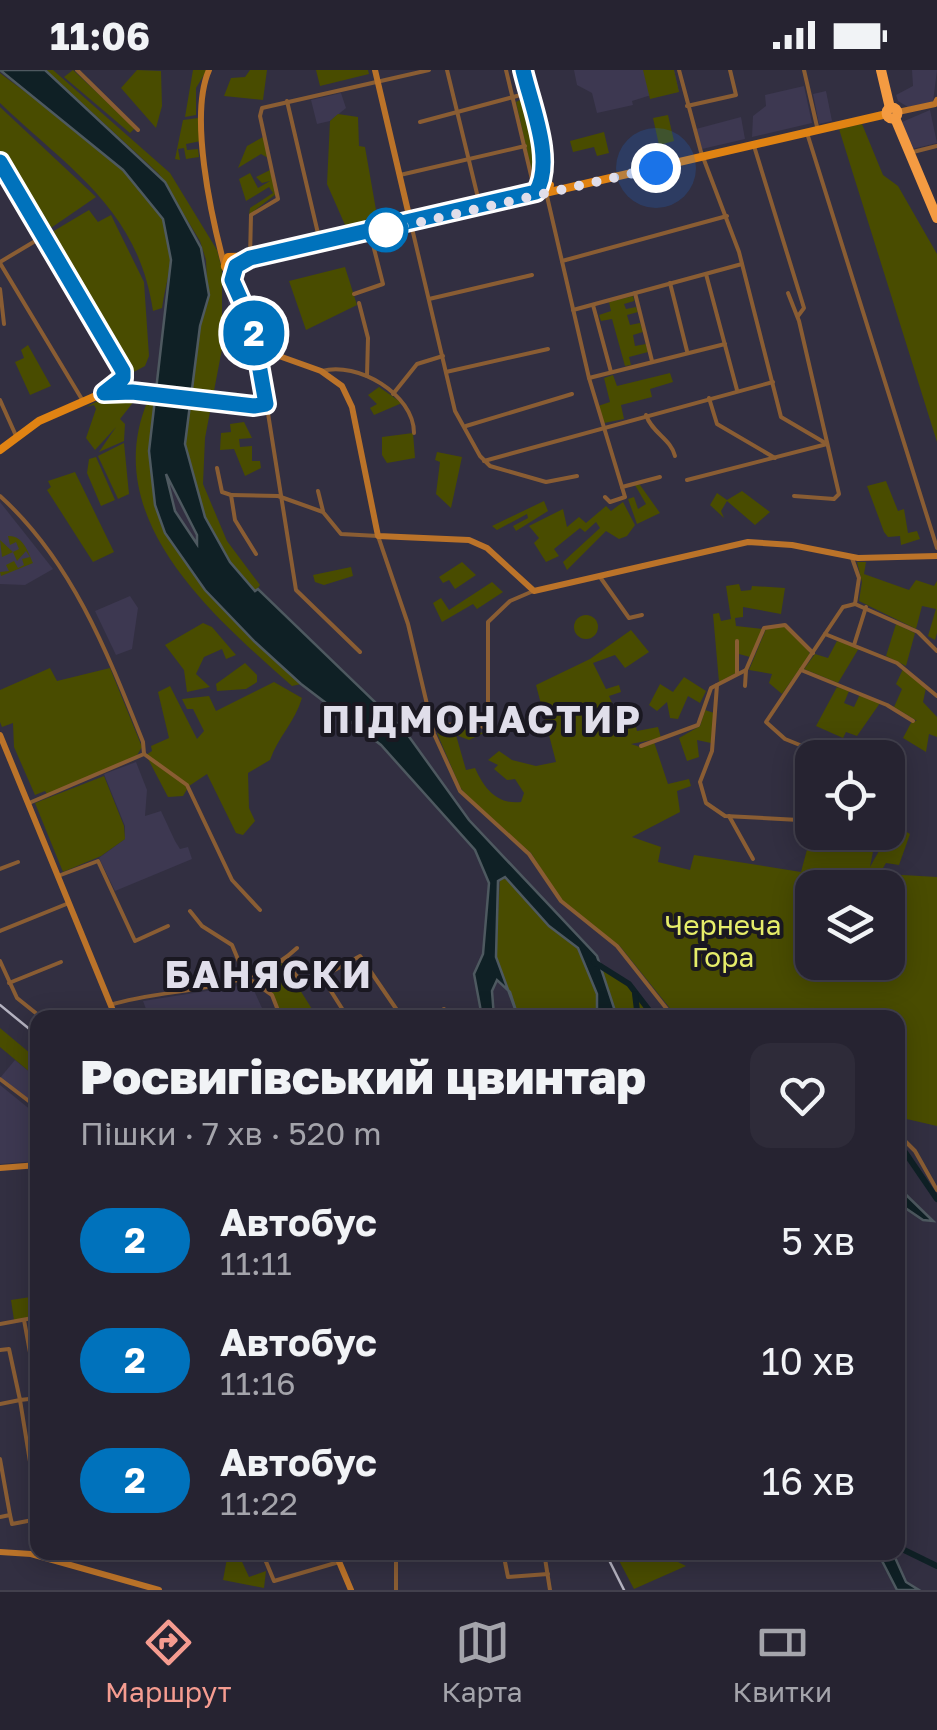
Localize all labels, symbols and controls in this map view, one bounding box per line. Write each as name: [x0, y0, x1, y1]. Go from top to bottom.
text: 11:06: [50, 13, 150, 58]
your location: [631, 143, 681, 193]
unlabelled marker: [365, 209, 407, 251]
line badge: 2: [222, 300, 286, 366]
text: 2: [243, 312, 265, 354]
district label: ПІДМОНАСТИР: [322, 696, 642, 741]
map controls: [795, 740, 905, 980]
button: locate: [795, 740, 905, 850]
button: layers: [795, 870, 905, 980]
park label: Чернеча Гора: [665, 908, 781, 973]
district label: БАНЯСКИ: [165, 951, 373, 996]
button: heart: [750, 1043, 855, 1148]
text: Росвигівський цвинтар: [80, 1047, 646, 1105]
text: Пішки · 7 хв · 520 m: [80, 1114, 382, 1152]
text: Автобус: [220, 1199, 377, 1244]
text: 5 хв: [781, 1218, 855, 1263]
text: 2: [124, 1219, 146, 1261]
text: 11:11: [220, 1244, 292, 1282]
text: Автобус: [220, 1319, 377, 1364]
text: 10 хв: [761, 1338, 855, 1383]
text: 2: [124, 1339, 146, 1381]
text: 11:16: [220, 1364, 296, 1402]
text: Автобус: [220, 1439, 377, 1484]
text: 16 хв: [762, 1458, 855, 1503]
text: 2: [124, 1459, 146, 1501]
text: 11:22: [220, 1484, 298, 1522]
tab: Маршрут: [105, 1615, 231, 1708]
tab: Карта: [441, 1615, 523, 1708]
tab: Квитки: [733, 1615, 832, 1708]

